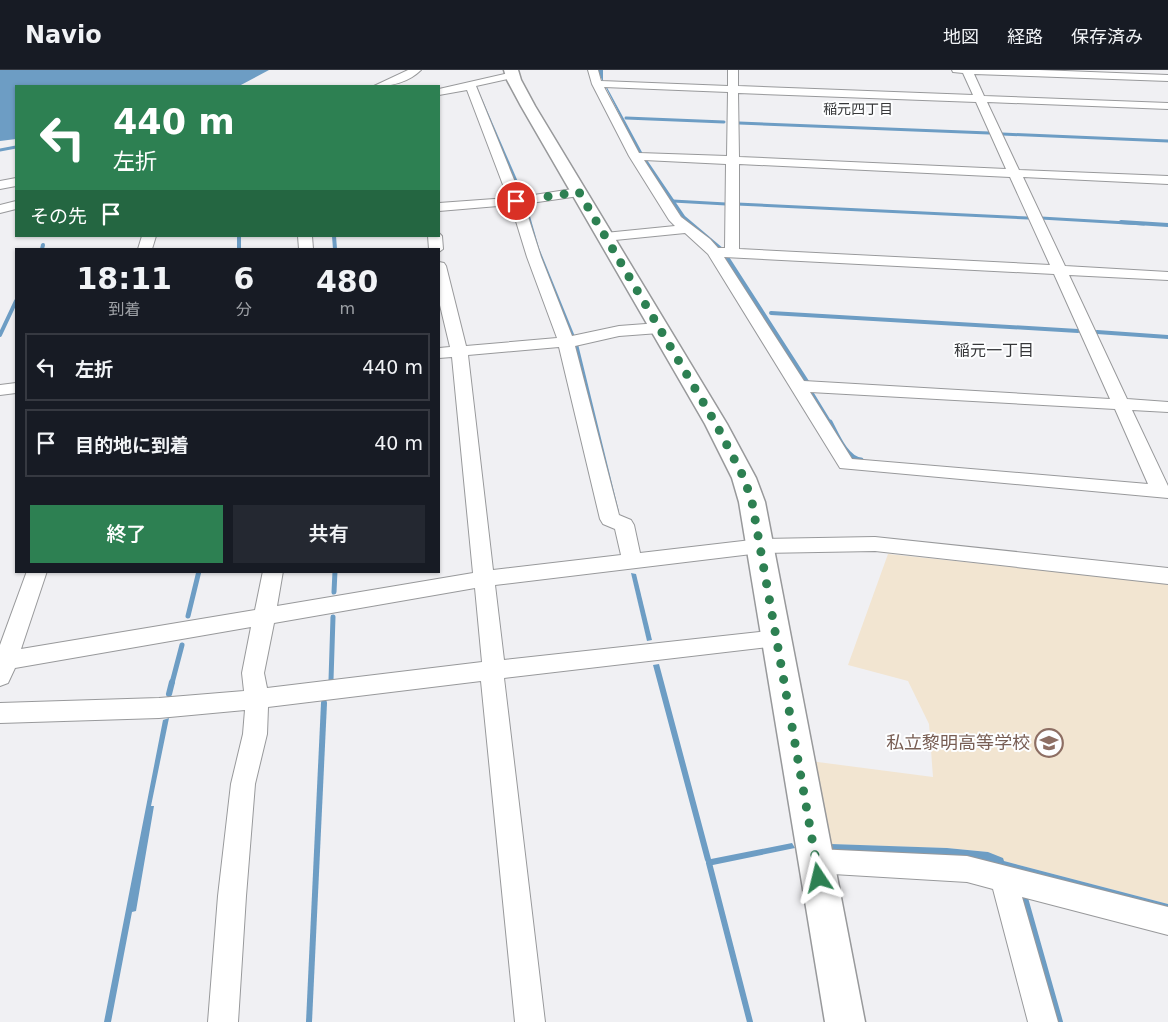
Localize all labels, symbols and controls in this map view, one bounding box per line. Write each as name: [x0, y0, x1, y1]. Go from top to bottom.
text: Navio: [25, 21, 102, 49]
text: 地図: [943, 26, 979, 47]
text: 経路: [1007, 26, 1043, 47]
text: 保存済み: [1071, 26, 1143, 47]
district label: 稲元四丁目: [823, 101, 893, 117]
text: 440 m: [113, 102, 235, 142]
icon: left: [30, 105, 95, 170]
text: 左折: [113, 149, 157, 174]
pin: [495, 180, 537, 222]
icon: arrive: [502, 187, 530, 215]
icon: arrive: [97, 200, 125, 228]
text: その先: [30, 205, 87, 227]
text: 18:11: [77, 261, 172, 296]
text: 6: [234, 261, 254, 296]
text: 480: [316, 264, 379, 299]
text: m: [339, 299, 355, 318]
text: 到着: [108, 300, 140, 319]
text: 分: [236, 300, 252, 319]
district label: 稲元一丁目: [954, 341, 1034, 360]
icon: left: [32, 353, 60, 381]
text: 440 m: [362, 356, 423, 378]
text: 左折: [75, 358, 113, 380]
icon: arrive: [32, 429, 60, 457]
text: 40 m: [374, 432, 423, 454]
text: 目的地に到着: [75, 434, 189, 456]
button: 終了: [30, 505, 223, 563]
button: 共有: [233, 505, 425, 563]
school or university icon: 私立黎明高等学校: [1034, 728, 1064, 758]
place label: 私立黎明高等学校: [886, 732, 1030, 753]
position arrow: [792, 851, 844, 903]

